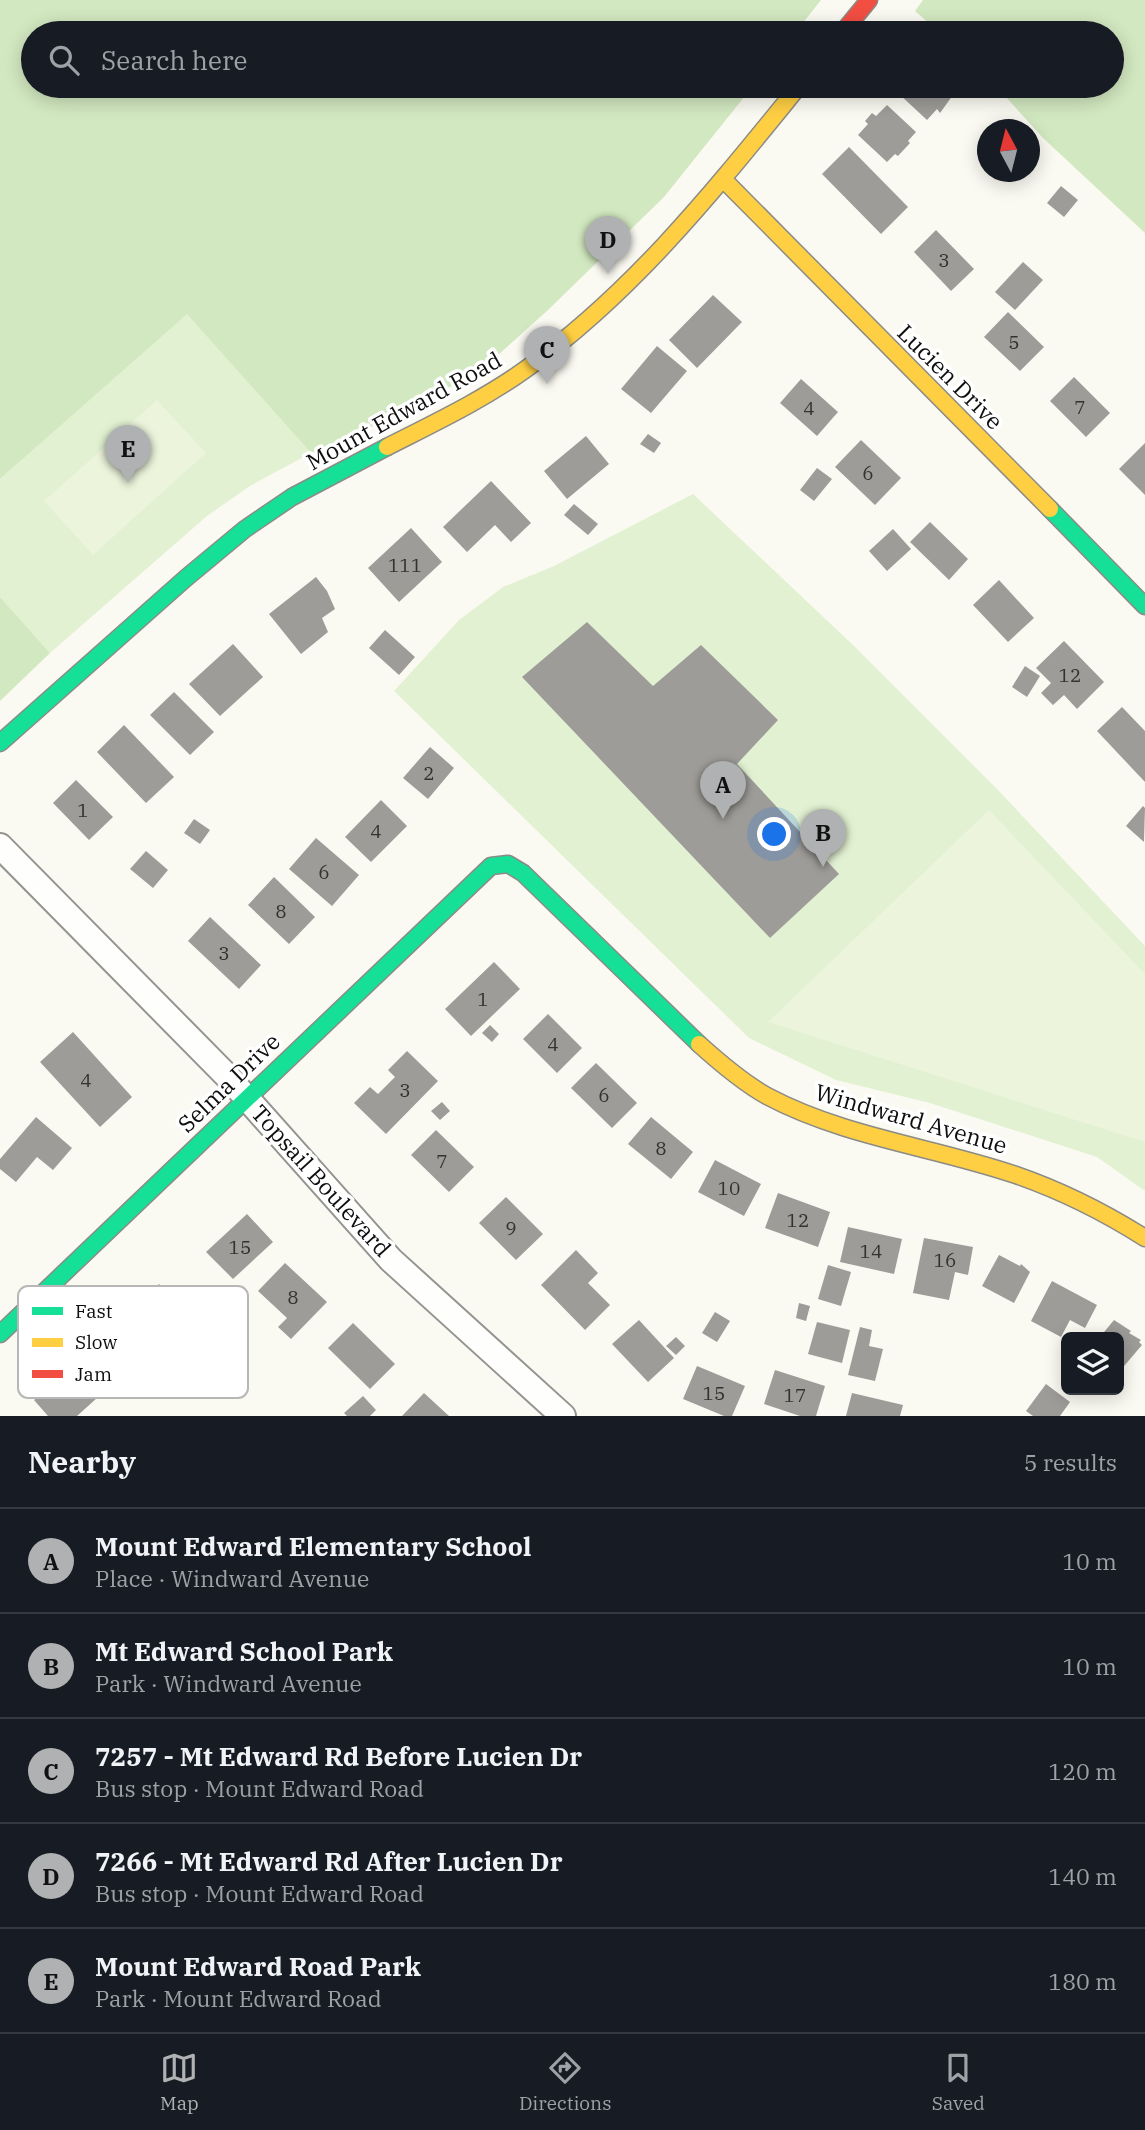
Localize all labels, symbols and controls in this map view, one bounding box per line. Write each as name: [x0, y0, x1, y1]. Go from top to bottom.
search box: [21, 21, 1124, 98]
icon: search: [45, 41, 83, 79]
text: Search here: [101, 43, 247, 77]
north arrow: [977, 119, 1040, 182]
pin: D: [585, 216, 631, 274]
house number: 3: [938, 248, 950, 272]
street label: Lucien Drive: [892, 317, 1010, 435]
pin: C: [524, 326, 570, 384]
house number: 5: [1008, 330, 1020, 354]
street label: Mount Edward Road: [301, 344, 506, 476]
house number: 7: [1074, 395, 1086, 419]
house number: 4: [803, 396, 815, 420]
pin: E: [105, 425, 151, 483]
house number: 6: [862, 461, 874, 485]
house number: 111: [388, 553, 422, 577]
house number: 12: [1059, 663, 1081, 687]
house number: 2: [423, 761, 435, 785]
pin: A: [700, 761, 746, 819]
house number: 1: [77, 798, 89, 822]
pin: B: [800, 809, 846, 867]
your location: [757, 817, 791, 851]
house number: 4: [370, 819, 382, 843]
house number: 6: [318, 860, 330, 884]
house number: 8: [275, 899, 287, 923]
house number: 3: [218, 941, 230, 965]
house number: 1: [477, 987, 489, 1011]
street label: Selma Drive: [171, 1026, 286, 1138]
house number: 4: [547, 1032, 559, 1056]
house number: 4: [80, 1068, 92, 1092]
street label: Windward Avenue: [812, 1076, 1011, 1160]
house number: 3: [399, 1078, 411, 1102]
house number: 6: [598, 1083, 610, 1107]
street label: Topsail Boulevard: [245, 1098, 398, 1263]
house number: 8: [655, 1136, 667, 1160]
house number: 7: [436, 1149, 448, 1173]
house number: 10: [718, 1176, 740, 1200]
house number: 12: [787, 1208, 809, 1232]
house number: 9: [505, 1216, 517, 1240]
house number: 15: [229, 1235, 251, 1259]
house number: 14: [860, 1239, 882, 1263]
house number: 16: [934, 1248, 956, 1272]
house number: 8: [287, 1285, 299, 1309]
legend: [18, 1286, 248, 1398]
text: Fast: [75, 1299, 113, 1323]
text: Slow: [75, 1330, 117, 1354]
map controls: [1061, 1332, 1124, 1395]
button: layers: [1061, 1332, 1124, 1395]
text: Jam: [75, 1362, 112, 1386]
house number: 15: [703, 1381, 725, 1405]
house number: 17: [784, 1383, 806, 1407]
text: Nearby: [28, 1442, 136, 1481]
text: 5 results: [1024, 1447, 1117, 1477]
text: Mount Edward Elementary School: [95, 1529, 531, 1563]
text: A: [43, 1546, 59, 1576]
text: 10 m: [1062, 1546, 1117, 1576]
text: Place · Windward Avenue: [95, 1563, 369, 1593]
text: Mt Edward School Park: [95, 1634, 393, 1668]
text: B: [43, 1651, 59, 1681]
text: 10 m: [1062, 1651, 1117, 1681]
text: Park · Windward Avenue: [95, 1668, 362, 1698]
text: 7257 - Mt Edward Rd Before Lucien Dr: [95, 1739, 582, 1773]
text: C: [43, 1756, 59, 1786]
text: 120 m: [1048, 1756, 1117, 1786]
text: Bus stop · Mount Edward Road: [95, 1773, 424, 1803]
text: 7266 - Mt Edward Rd After Lucien Dr: [95, 1844, 563, 1878]
text: D: [42, 1861, 60, 1891]
text: 140 m: [1048, 1861, 1117, 1891]
text: Bus stop · Mount Edward Road: [95, 1878, 424, 1908]
text: Mount Edward Road Park: [95, 1949, 421, 1983]
text: E: [43, 1966, 59, 1996]
text: 180 m: [1048, 1966, 1117, 1996]
text: Park · Mount Edward Road: [95, 1983, 382, 2013]
tab: Map: [160, 2049, 199, 2115]
tab: Directions: [519, 2049, 612, 2115]
tab: Saved: [932, 2049, 985, 2115]

